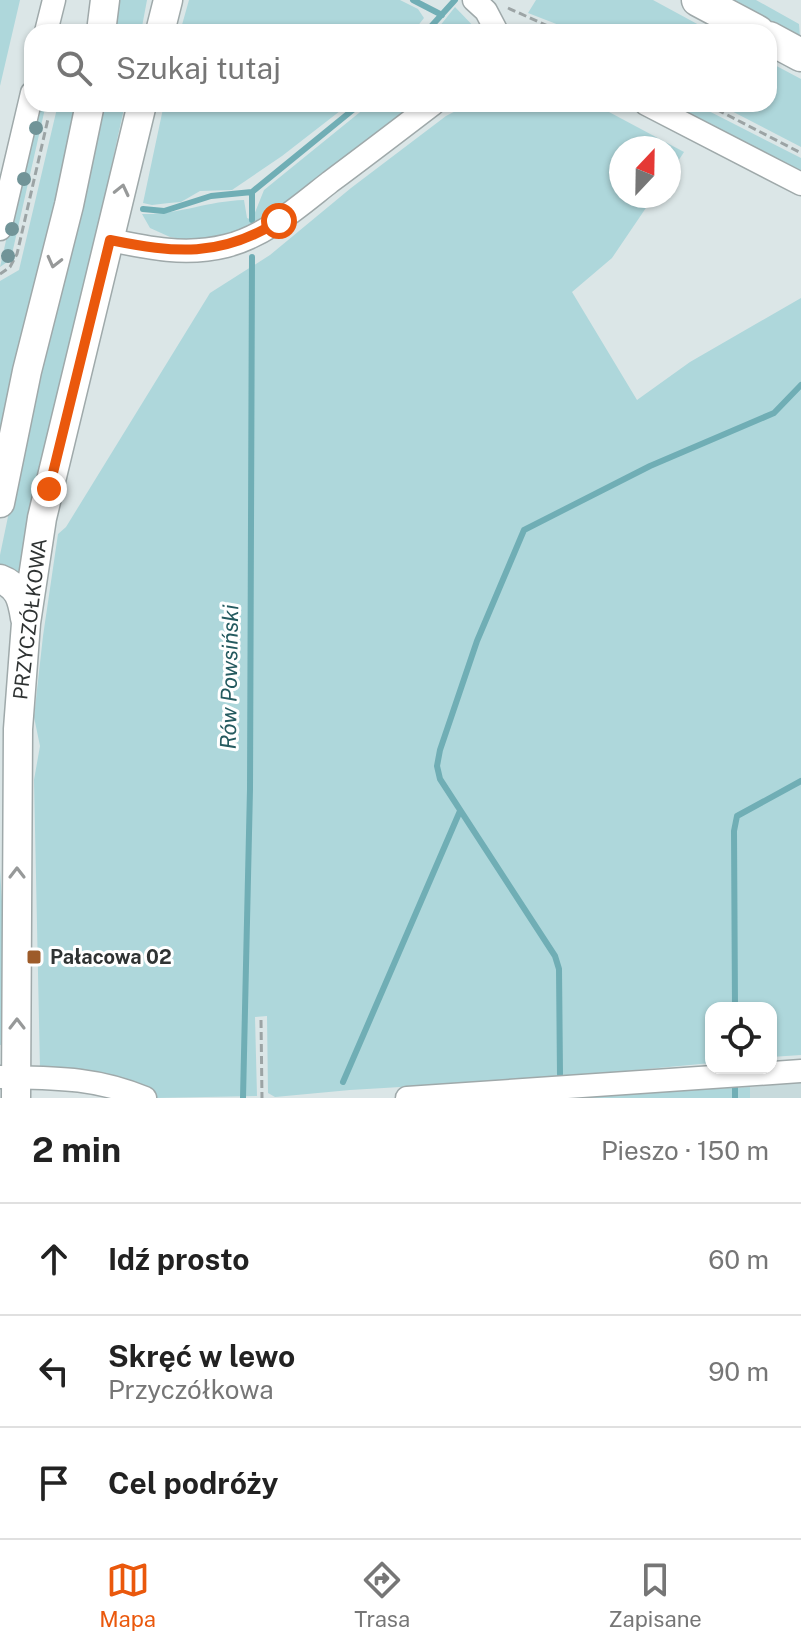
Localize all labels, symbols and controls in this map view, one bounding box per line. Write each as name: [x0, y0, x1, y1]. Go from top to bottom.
search box: [24, 24, 777, 112]
icon: search: [52, 46, 96, 90]
text: Szukaj tutaj: [116, 50, 281, 86]
north arrow: [609, 136, 681, 208]
one-way arrow: [112, 183, 129, 197]
route start: [261, 203, 297, 239]
one-way arrow: [47, 255, 64, 268]
route end: [31, 471, 67, 507]
street label: PRZYCZÓŁKOWA: [7, 537, 52, 701]
water label: Rów Powsiński: [215, 604, 243, 750]
one-way arrow: [8, 866, 26, 879]
place label: Pałacowa 02: [50, 945, 172, 969]
marker: Pałacowa 02: [25, 948, 43, 966]
map controls: [705, 1002, 777, 1074]
button: locate: [705, 1002, 777, 1074]
one-way arrow: [8, 1017, 26, 1030]
text: 2 min: [32, 1130, 121, 1170]
text: Pieszo · 150 m: [601, 1135, 769, 1166]
icon: ahead: [32, 1237, 76, 1281]
text: Idź prosto: [108, 1241, 249, 1277]
text: 60 m: [708, 1244, 769, 1275]
text: Skręć w lewo: [108, 1338, 295, 1374]
icon: left: [32, 1349, 76, 1393]
text: 90 m: [708, 1356, 769, 1387]
text: Przyczółkowa: [108, 1374, 274, 1405]
icon: arrive: [32, 1461, 76, 1505]
text: Cel podróży: [108, 1465, 278, 1501]
tab: Mapa: [99, 1558, 156, 1632]
tab: Trasa: [354, 1558, 410, 1632]
tab: Zapisane: [608, 1558, 702, 1632]

